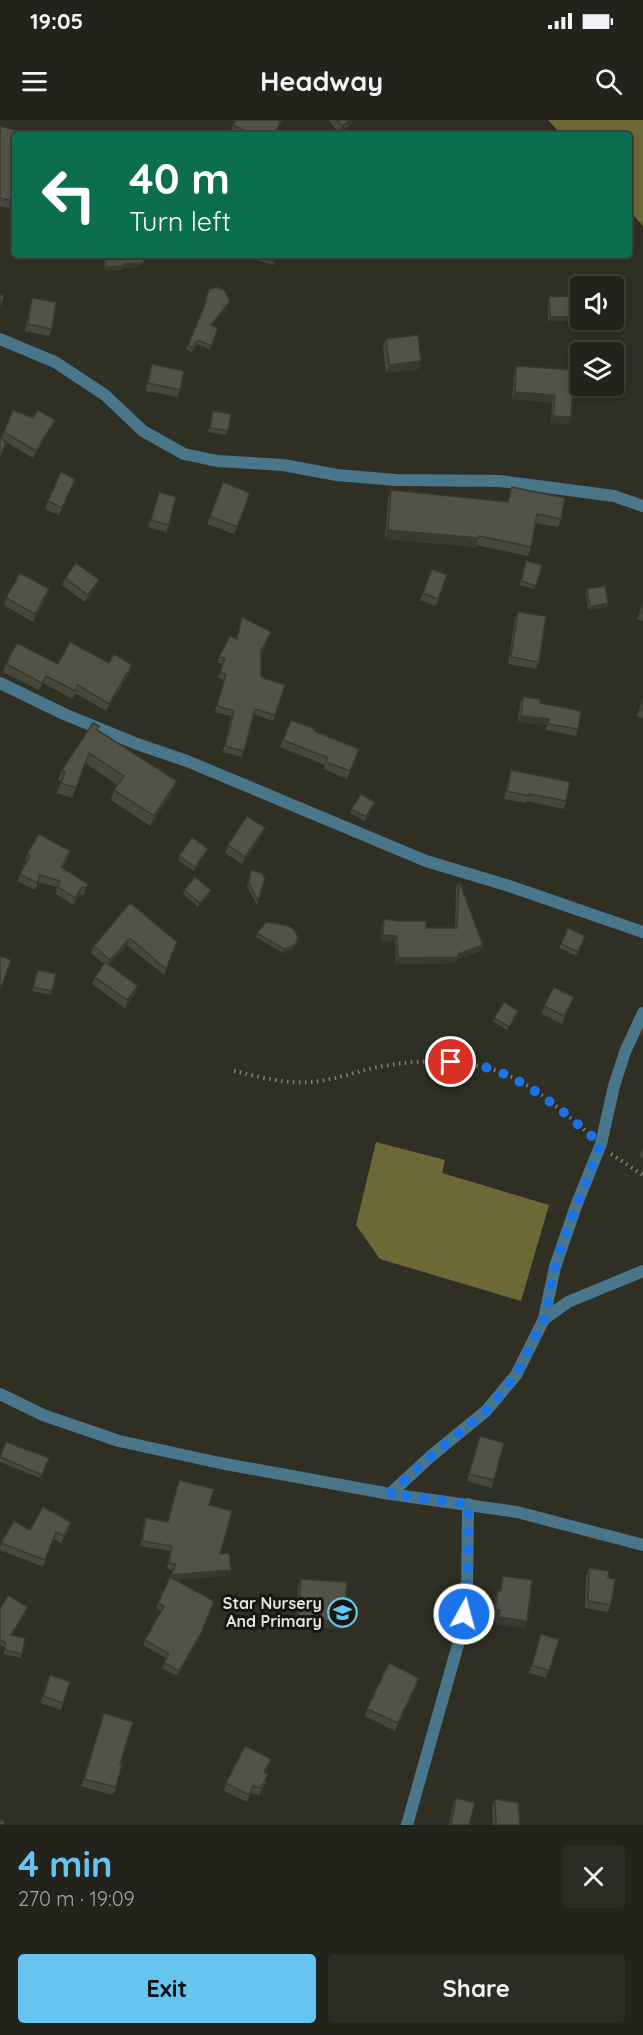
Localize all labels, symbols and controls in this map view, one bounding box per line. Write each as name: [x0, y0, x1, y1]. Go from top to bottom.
text: 19:05: [30, 7, 83, 35]
text: Headway: [260, 64, 383, 98]
icon: menu: [18, 65, 51, 98]
icon: search: [592, 65, 625, 98]
text: 40 m: [129, 152, 230, 205]
icon: left: [30, 156, 108, 234]
text: Turn left: [129, 204, 231, 238]
map controls: [570, 276, 624, 396]
button: sound: [570, 276, 624, 330]
button: layers: [570, 342, 624, 396]
pin: [425, 1036, 476, 1087]
icon: arrive: [434, 1045, 467, 1078]
position arrow: [432, 1582, 496, 1646]
place label: Star Nursery And Primary: [223, 1593, 322, 1631]
school or university icon: Star Nursery And Primary: [327, 1596, 359, 1628]
text: 4 min: [18, 1841, 112, 1886]
button: close: [562, 1845, 625, 1908]
text: 270 m · 19:09: [18, 1886, 135, 1911]
button: Exit: [18, 1954, 316, 2023]
button: Share: [328, 1954, 625, 2023]

